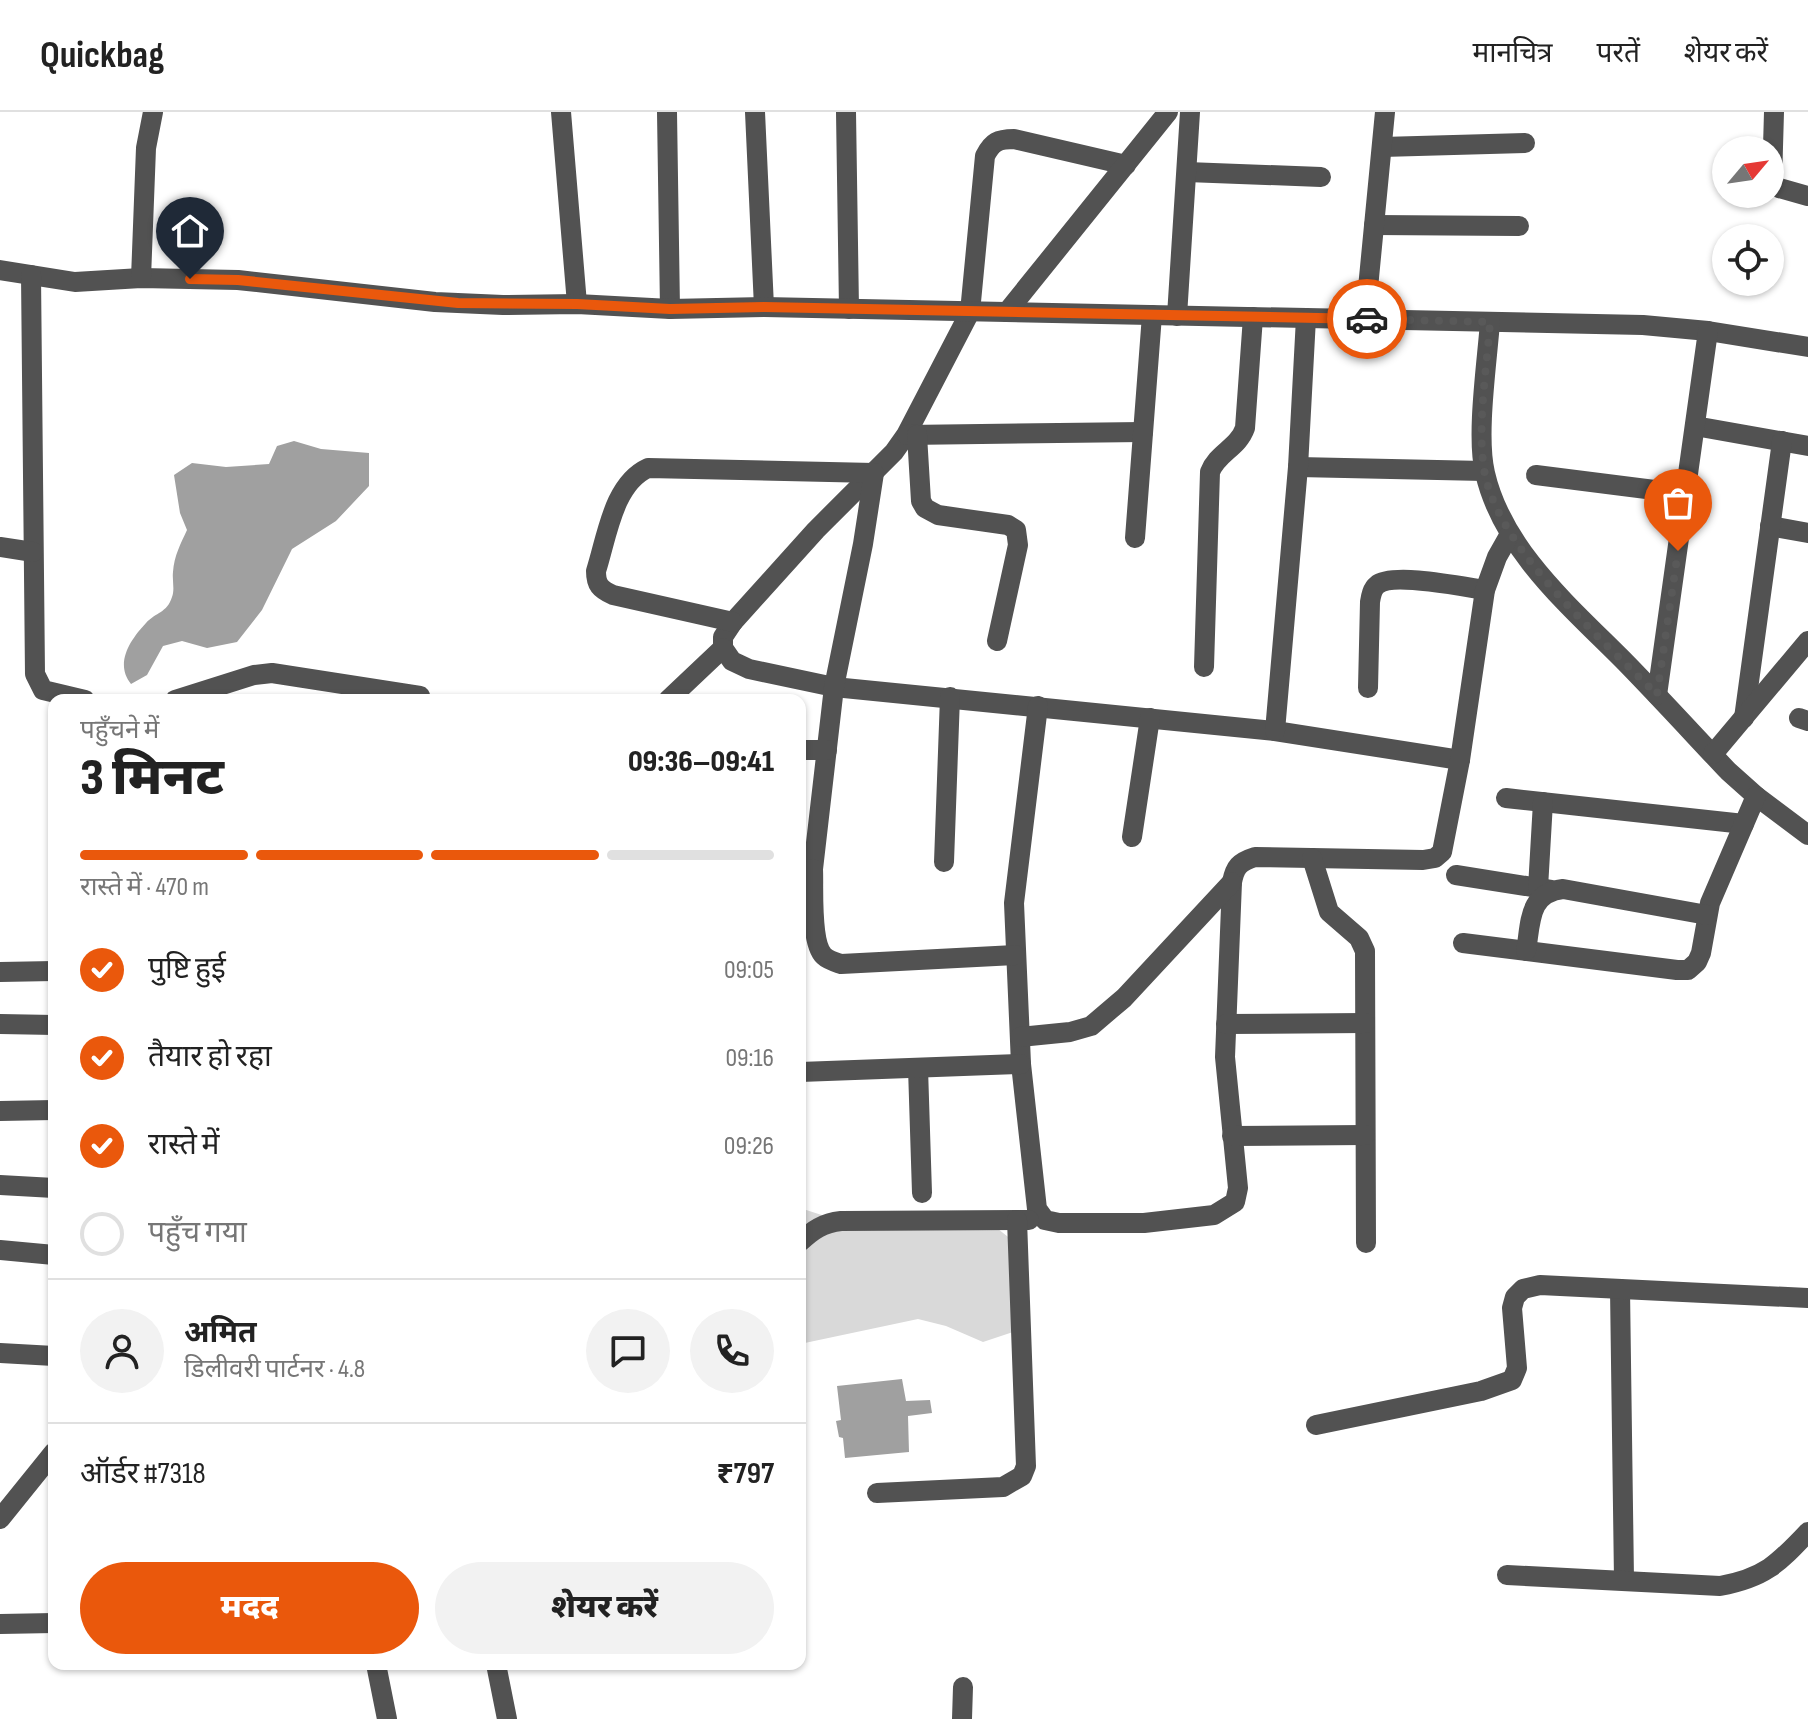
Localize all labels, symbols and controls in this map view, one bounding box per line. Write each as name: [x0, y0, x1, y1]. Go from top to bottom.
text: Quickbag: [40, 33, 164, 78]
text: मानचित्र: [1473, 37, 1553, 70]
text: परतें: [1597, 37, 1640, 70]
text: शेयर करें: [1684, 37, 1768, 70]
north arrow: [1712, 136, 1784, 208]
map controls: [1712, 136, 1784, 296]
pin: [156, 197, 224, 279]
icon: home: [168, 209, 212, 253]
button: locate: [1712, 224, 1784, 296]
courier: [1327, 279, 1407, 359]
icon: car: [1345, 297, 1389, 341]
pin: [1644, 469, 1712, 551]
icon: bag: [1656, 481, 1700, 525]
text: पहुँचने में: [80, 715, 159, 746]
text: 09:36–09:41: [628, 744, 774, 780]
text: 3 मिनट: [80, 747, 224, 810]
text: रास्ते में · 470 m: [80, 872, 209, 903]
icon: check: [80, 948, 124, 992]
text: पुष्टि हुई: [148, 951, 226, 987]
text: 09:05: [724, 955, 774, 986]
icon: check: [80, 1036, 124, 1080]
text: तैयार हो रहा: [148, 1039, 272, 1075]
text: 09:16: [725, 1043, 774, 1074]
icon: check: [80, 1124, 124, 1168]
text: रास्ते में: [148, 1127, 220, 1163]
text: 09:26: [724, 1131, 774, 1162]
text: पहुँच गया: [148, 1215, 247, 1251]
button: person: [80, 1309, 164, 1393]
button: chat: [586, 1309, 670, 1393]
button: phone: [690, 1309, 774, 1393]
text: अमित: [184, 1315, 257, 1351]
text: डिलीवरी पार्टनर · 4.8: [184, 1354, 365, 1385]
text: ऑर्डर #7318: [80, 1456, 206, 1492]
text: ₹797: [716, 1456, 774, 1492]
button: मदद: [80, 1562, 419, 1654]
button: शेयर करें: [435, 1562, 774, 1654]

